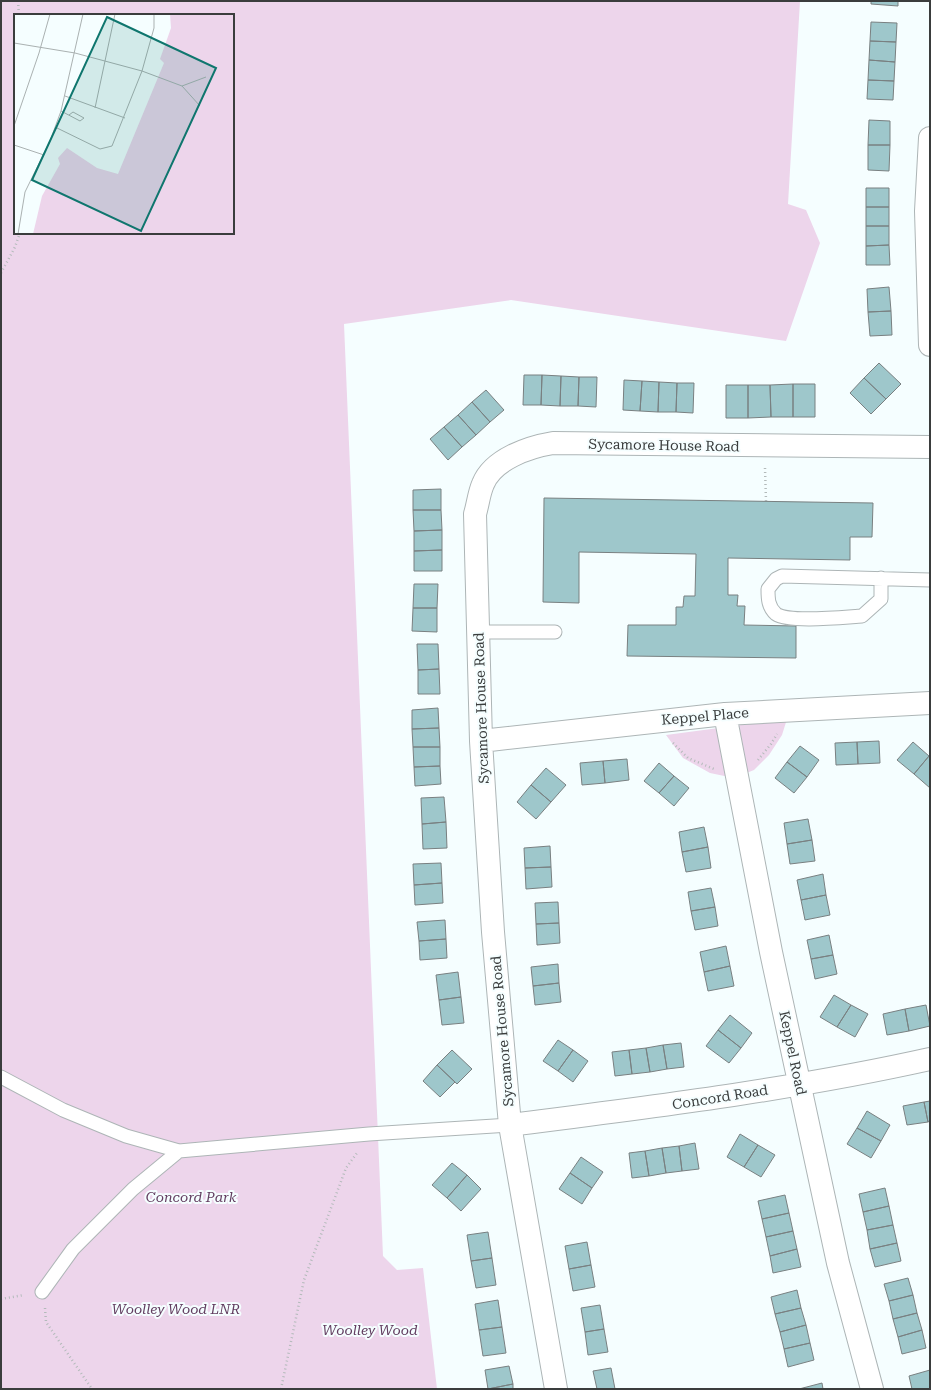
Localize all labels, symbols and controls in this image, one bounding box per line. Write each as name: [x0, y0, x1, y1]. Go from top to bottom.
inset map: [14, 14, 234, 234]
street label: Sycamore House Road: [588, 436, 740, 454]
street label: Sycamore House Road: [470, 632, 492, 784]
street label: Keppel Place: [661, 704, 750, 728]
street label: Sycamore House Road: [487, 955, 517, 1107]
street label: Keppel Road: [776, 1009, 810, 1097]
street label: Concord Road: [671, 1082, 769, 1112]
park label: Concord Park: [146, 1189, 237, 1205]
park label: Woolley Wood LNR: [112, 1301, 240, 1317]
park label: Woolley Wood: [322, 1322, 418, 1338]

